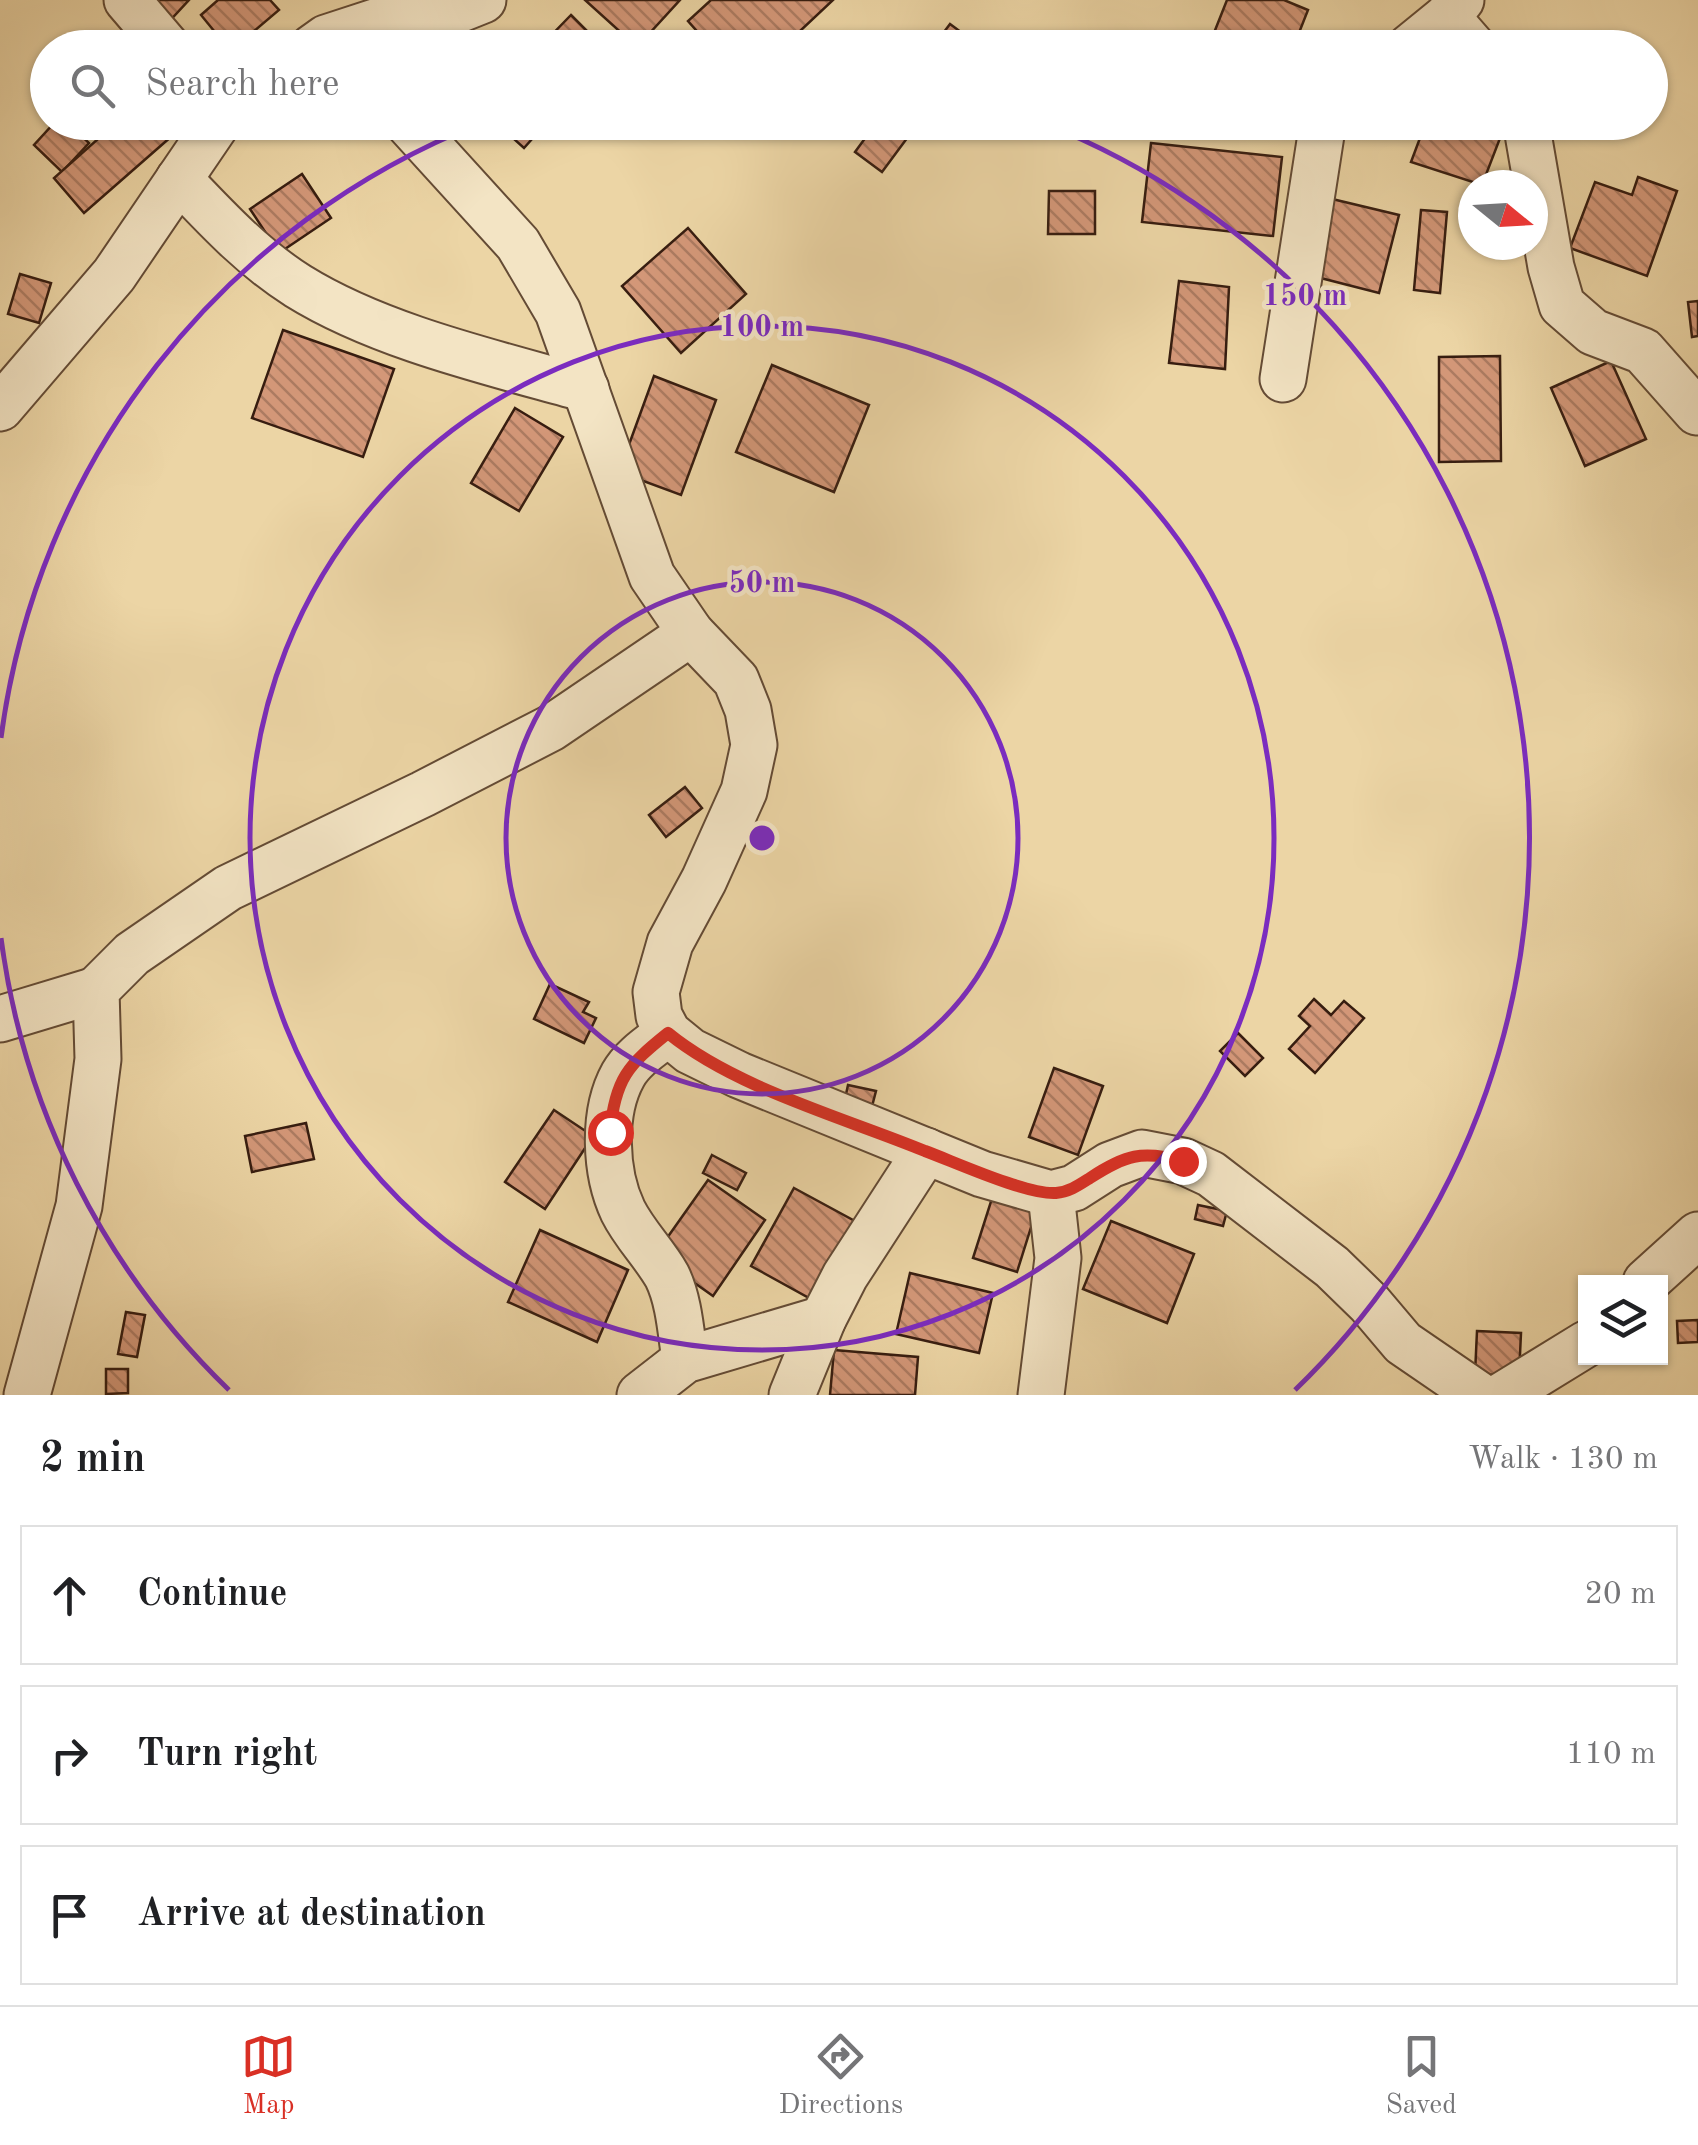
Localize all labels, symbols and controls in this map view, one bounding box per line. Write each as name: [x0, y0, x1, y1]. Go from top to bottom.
search box: [30, 30, 1668, 140]
icon: search: [65, 58, 120, 113]
text: Search here: [145, 66, 340, 104]
north arrow: [1458, 170, 1548, 260]
text: 150 m: [1263, 282, 1347, 312]
text: 100 m: [720, 313, 804, 343]
text: 50 m: [728, 569, 796, 599]
centre of rings: [744, 820, 780, 856]
route start: [588, 1110, 634, 1156]
route end: [1161, 1139, 1207, 1185]
map controls: [1578, 1275, 1668, 1365]
button: layers: [1578, 1275, 1668, 1365]
text: 2 min: [40, 1439, 146, 1481]
text: Walk · 130 m: [1468, 1444, 1658, 1476]
icon: ahead: [42, 1568, 97, 1623]
text: Continue: [137, 1576, 287, 1614]
text: 20 m: [1585, 1579, 1656, 1611]
icon: right: [42, 1728, 97, 1783]
text: Turn right: [137, 1736, 317, 1774]
text: 110 m: [1566, 1739, 1656, 1771]
icon: arrive: [42, 1888, 97, 1943]
text: Arrive at destination: [137, 1896, 486, 1934]
tab: Map: [241, 2029, 296, 2124]
tab: Directions: [779, 2029, 903, 2124]
tab: Saved: [1385, 2029, 1457, 2124]

